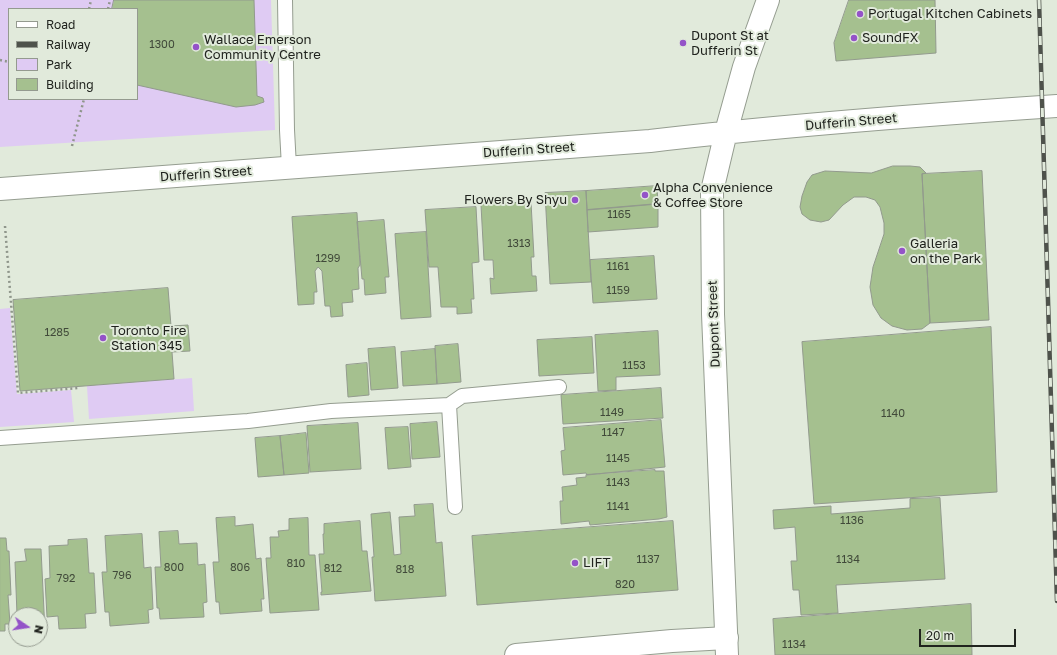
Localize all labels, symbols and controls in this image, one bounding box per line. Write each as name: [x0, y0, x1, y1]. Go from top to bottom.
place label: Portugal Kitchen Cabinets: [868, 6, 1032, 22]
legend: [8, 8, 138, 100]
marker: Portugal Kitchen Cabinets: [855, 9, 865, 19]
text: Road: [46, 17, 75, 32]
place label: Dupont St at Dufferin St: [691, 28, 769, 59]
place label: SoundFX: [862, 30, 918, 46]
place label: Wallace Emerson Community Centre: [204, 32, 321, 63]
marker: SoundFX: [849, 33, 859, 43]
text: Railway: [46, 37, 91, 52]
house number: 1300: [149, 38, 175, 52]
marker: Dupont St at Dufferin St: [678, 38, 688, 48]
marker: Wallace Emerson Community Centre: [191, 42, 201, 52]
text: Park: [46, 57, 72, 72]
text: Building: [46, 77, 94, 92]
street label: Dufferin Street: [804, 110, 898, 134]
street label: Dufferin Street: [482, 139, 576, 161]
street label: Dufferin Street: [159, 163, 253, 185]
place label: Alpha Convenience & Coffee Store: [653, 180, 773, 211]
marker: Alpha Convenience & Coffee Store: [640, 190, 650, 200]
place label: Flowers By Shyu: [464, 192, 567, 208]
marker: Flowers By Shyu: [570, 195, 580, 205]
house number: 1165: [607, 208, 631, 222]
place label: Galleria on the Park: [910, 236, 981, 267]
house number: 1313: [507, 237, 531, 251]
marker: Galleria on the Park: [897, 246, 907, 256]
house number: 1299: [315, 252, 341, 266]
house number: 1161: [607, 260, 629, 274]
street label: Dupont Street: [705, 280, 723, 368]
house number: 1159: [606, 284, 630, 298]
place label: Toronto Fire Station 345: [111, 323, 186, 354]
house number: 1285: [45, 326, 69, 340]
marker: Toronto Fire Station 345: [98, 333, 108, 343]
house number: 1153: [622, 359, 646, 373]
house number: 1149: [600, 406, 624, 420]
house number: 1140: [881, 407, 905, 421]
house number: 1147: [601, 426, 625, 440]
house number: 1145: [606, 452, 630, 466]
house number: 1143: [606, 476, 630, 490]
house number: 1141: [607, 500, 629, 514]
house number: 1136: [840, 514, 864, 528]
house number: 1137: [637, 553, 659, 567]
house number: 1134: [836, 553, 860, 567]
place label: LIFT: [583, 555, 611, 571]
house number: 810: [287, 557, 305, 571]
marker: LIFT: [570, 558, 580, 568]
house number: 800: [164, 561, 184, 575]
house number: 806: [230, 561, 250, 575]
house number: 812: [324, 562, 342, 576]
house number: 818: [396, 563, 414, 577]
house number: 796: [112, 569, 132, 583]
house number: 792: [57, 572, 75, 586]
house number: 820: [615, 578, 635, 592]
north arrow: [8, 607, 48, 647]
scale bar: [921, 621, 1018, 647]
text: N: [32, 624, 46, 635]
text: 20 m: [926, 628, 954, 643]
house number: 1134: [782, 638, 806, 652]

